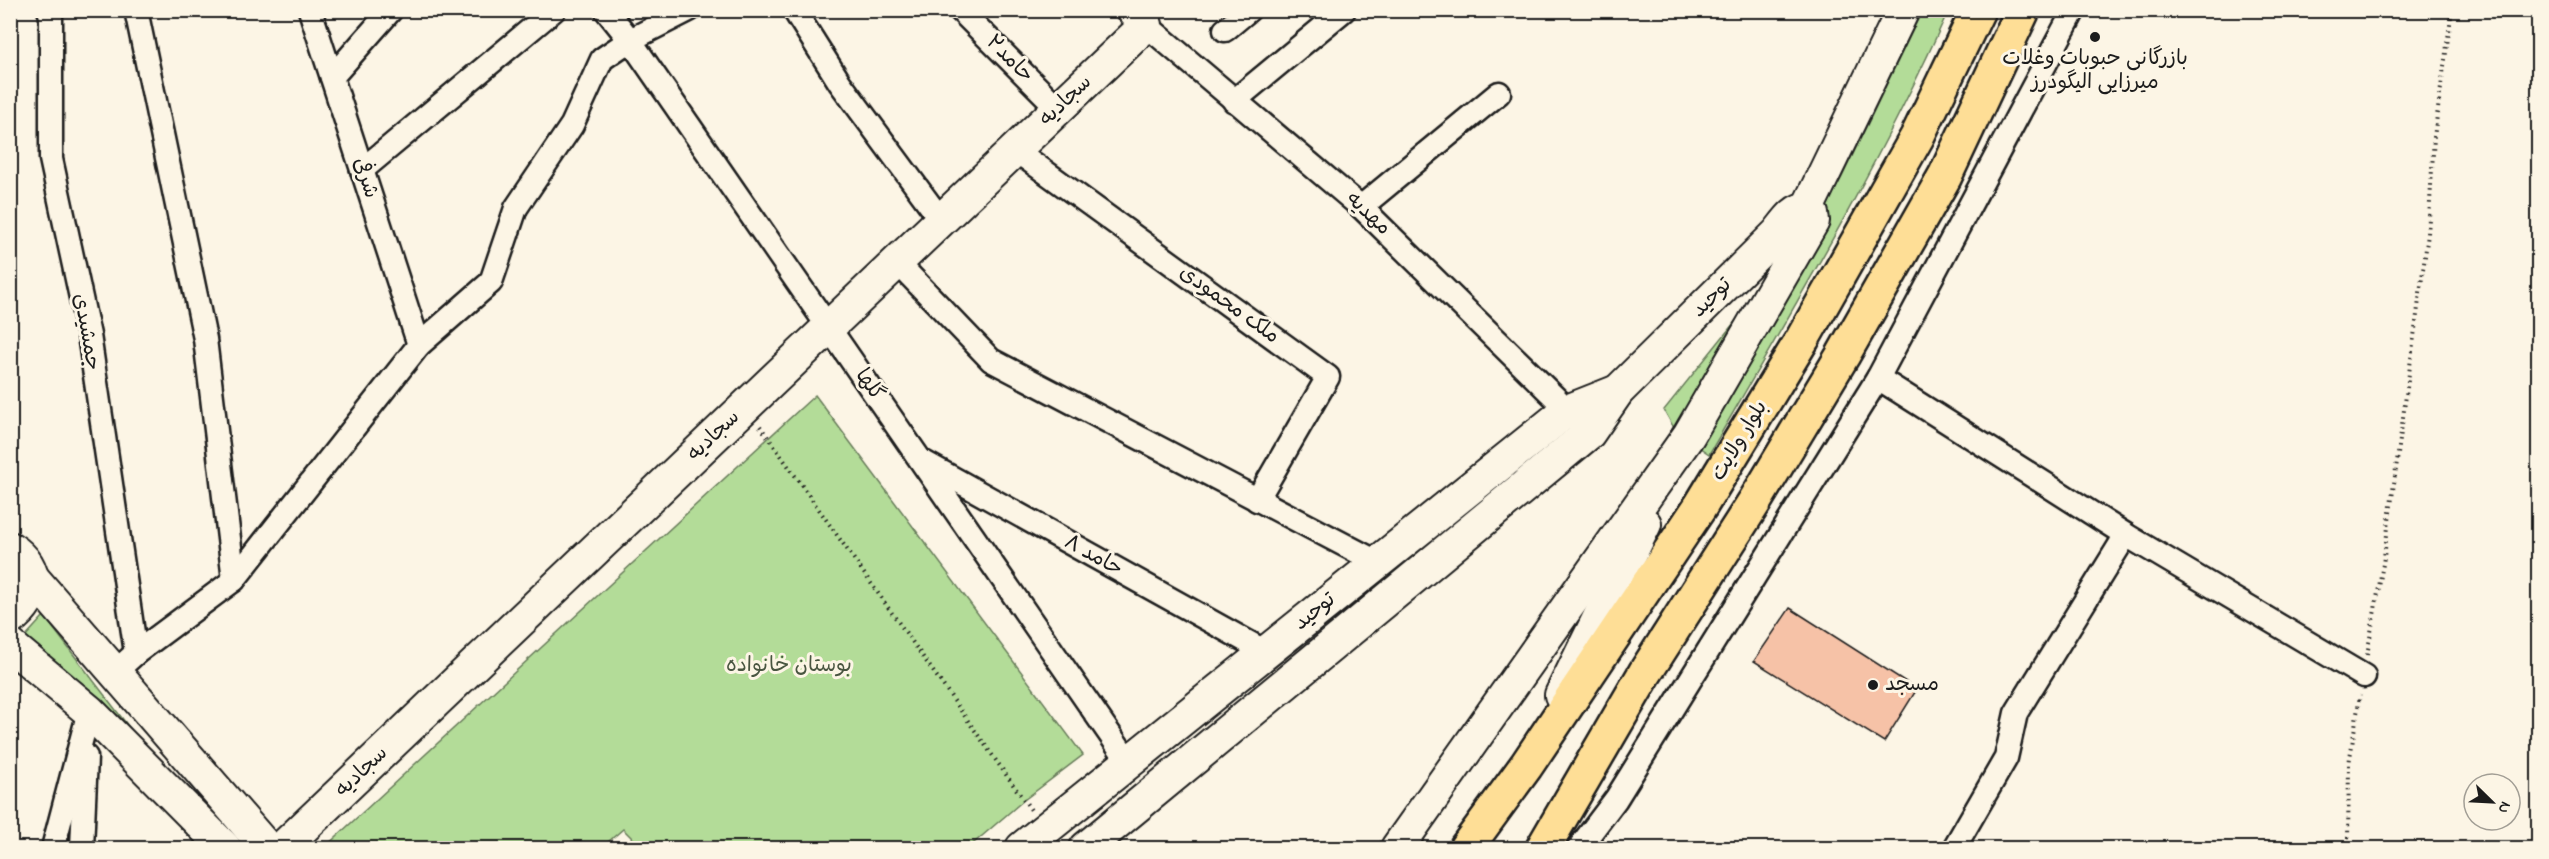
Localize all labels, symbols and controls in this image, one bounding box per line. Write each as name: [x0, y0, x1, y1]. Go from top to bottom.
street label: حامد۲: [978, 28, 1040, 90]
marker: بازرگانی حبوبات وغلات میرزایی الیگودرز: [2088, 30, 2102, 44]
place label: بازرگانی حبوبات وغلات میرزایی الیگودرز: [2002, 44, 2188, 98]
street label: سجادیه: [1033, 68, 1099, 134]
street label: شرفی: [344, 153, 387, 202]
street label: مهدیه: [1339, 185, 1397, 243]
street label: ملک محمودی: [1173, 258, 1285, 352]
street label: توحید: [1685, 270, 1740, 325]
street label: جمشیدی: [64, 291, 108, 373]
street label: گلها: [847, 363, 891, 407]
street label: بلوار ولایت: [1704, 395, 1776, 487]
street label: سجادیه: [681, 403, 747, 469]
street label: حامد ۸: [1059, 528, 1127, 584]
street label: توحید: [1287, 585, 1343, 638]
park label: بوستان خانواده: [726, 651, 852, 681]
place label: مسجد: [1885, 670, 1939, 700]
marker: مسجد: [1866, 678, 1880, 692]
street label: سجادیه: [329, 739, 395, 805]
north arrow: [2462, 772, 2522, 832]
text: N: [2491, 797, 2517, 817]

